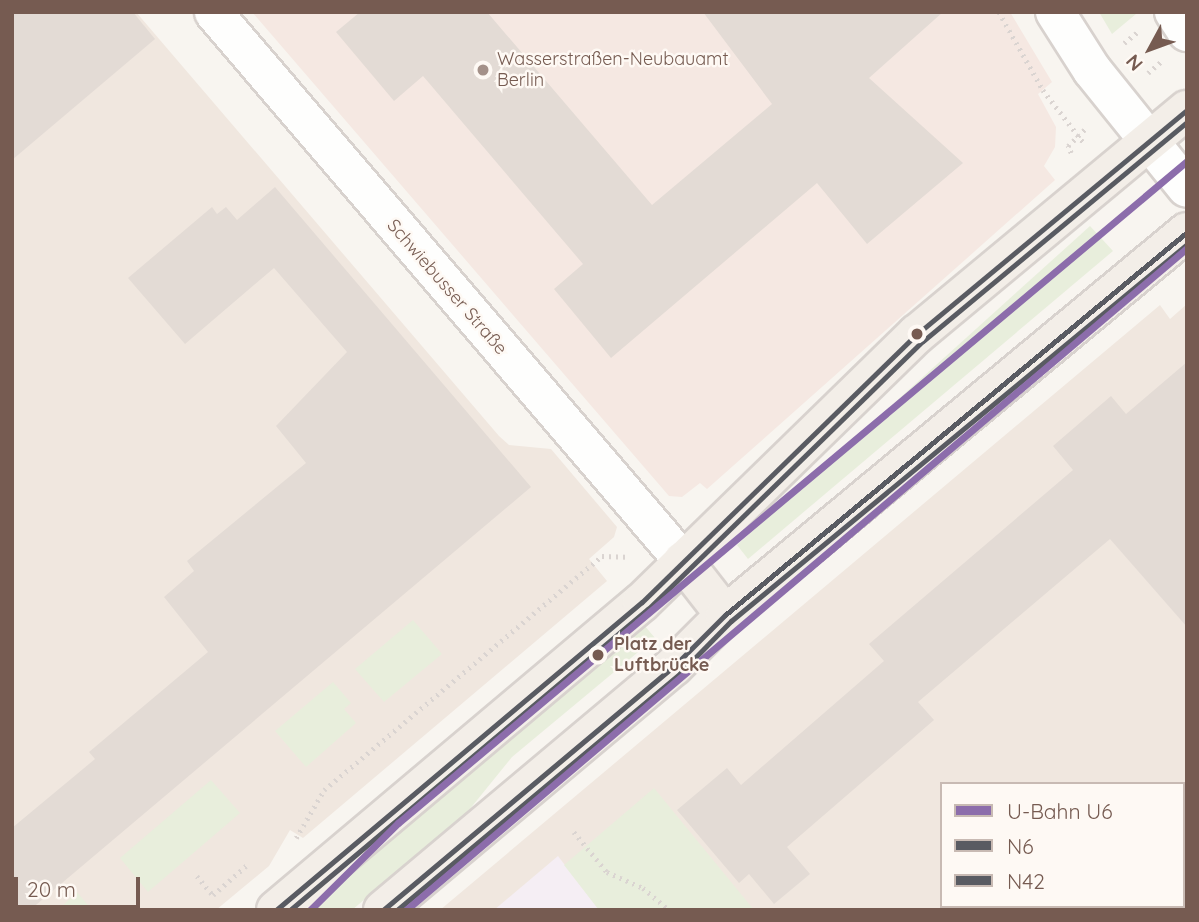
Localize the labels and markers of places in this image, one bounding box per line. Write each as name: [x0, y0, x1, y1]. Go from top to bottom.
place label: Wasserstraßen-Neubauamt Berlin: [497, 49, 729, 92]
marker: Wasserstraßen-Neubauamt Berlin: [475, 62, 491, 78]
unlabelled marker: [910, 327, 924, 341]
place label: Platz der Luftbrücke: [614, 634, 709, 676]
marker: Platz der Luftbrücke: [588, 645, 608, 665]

